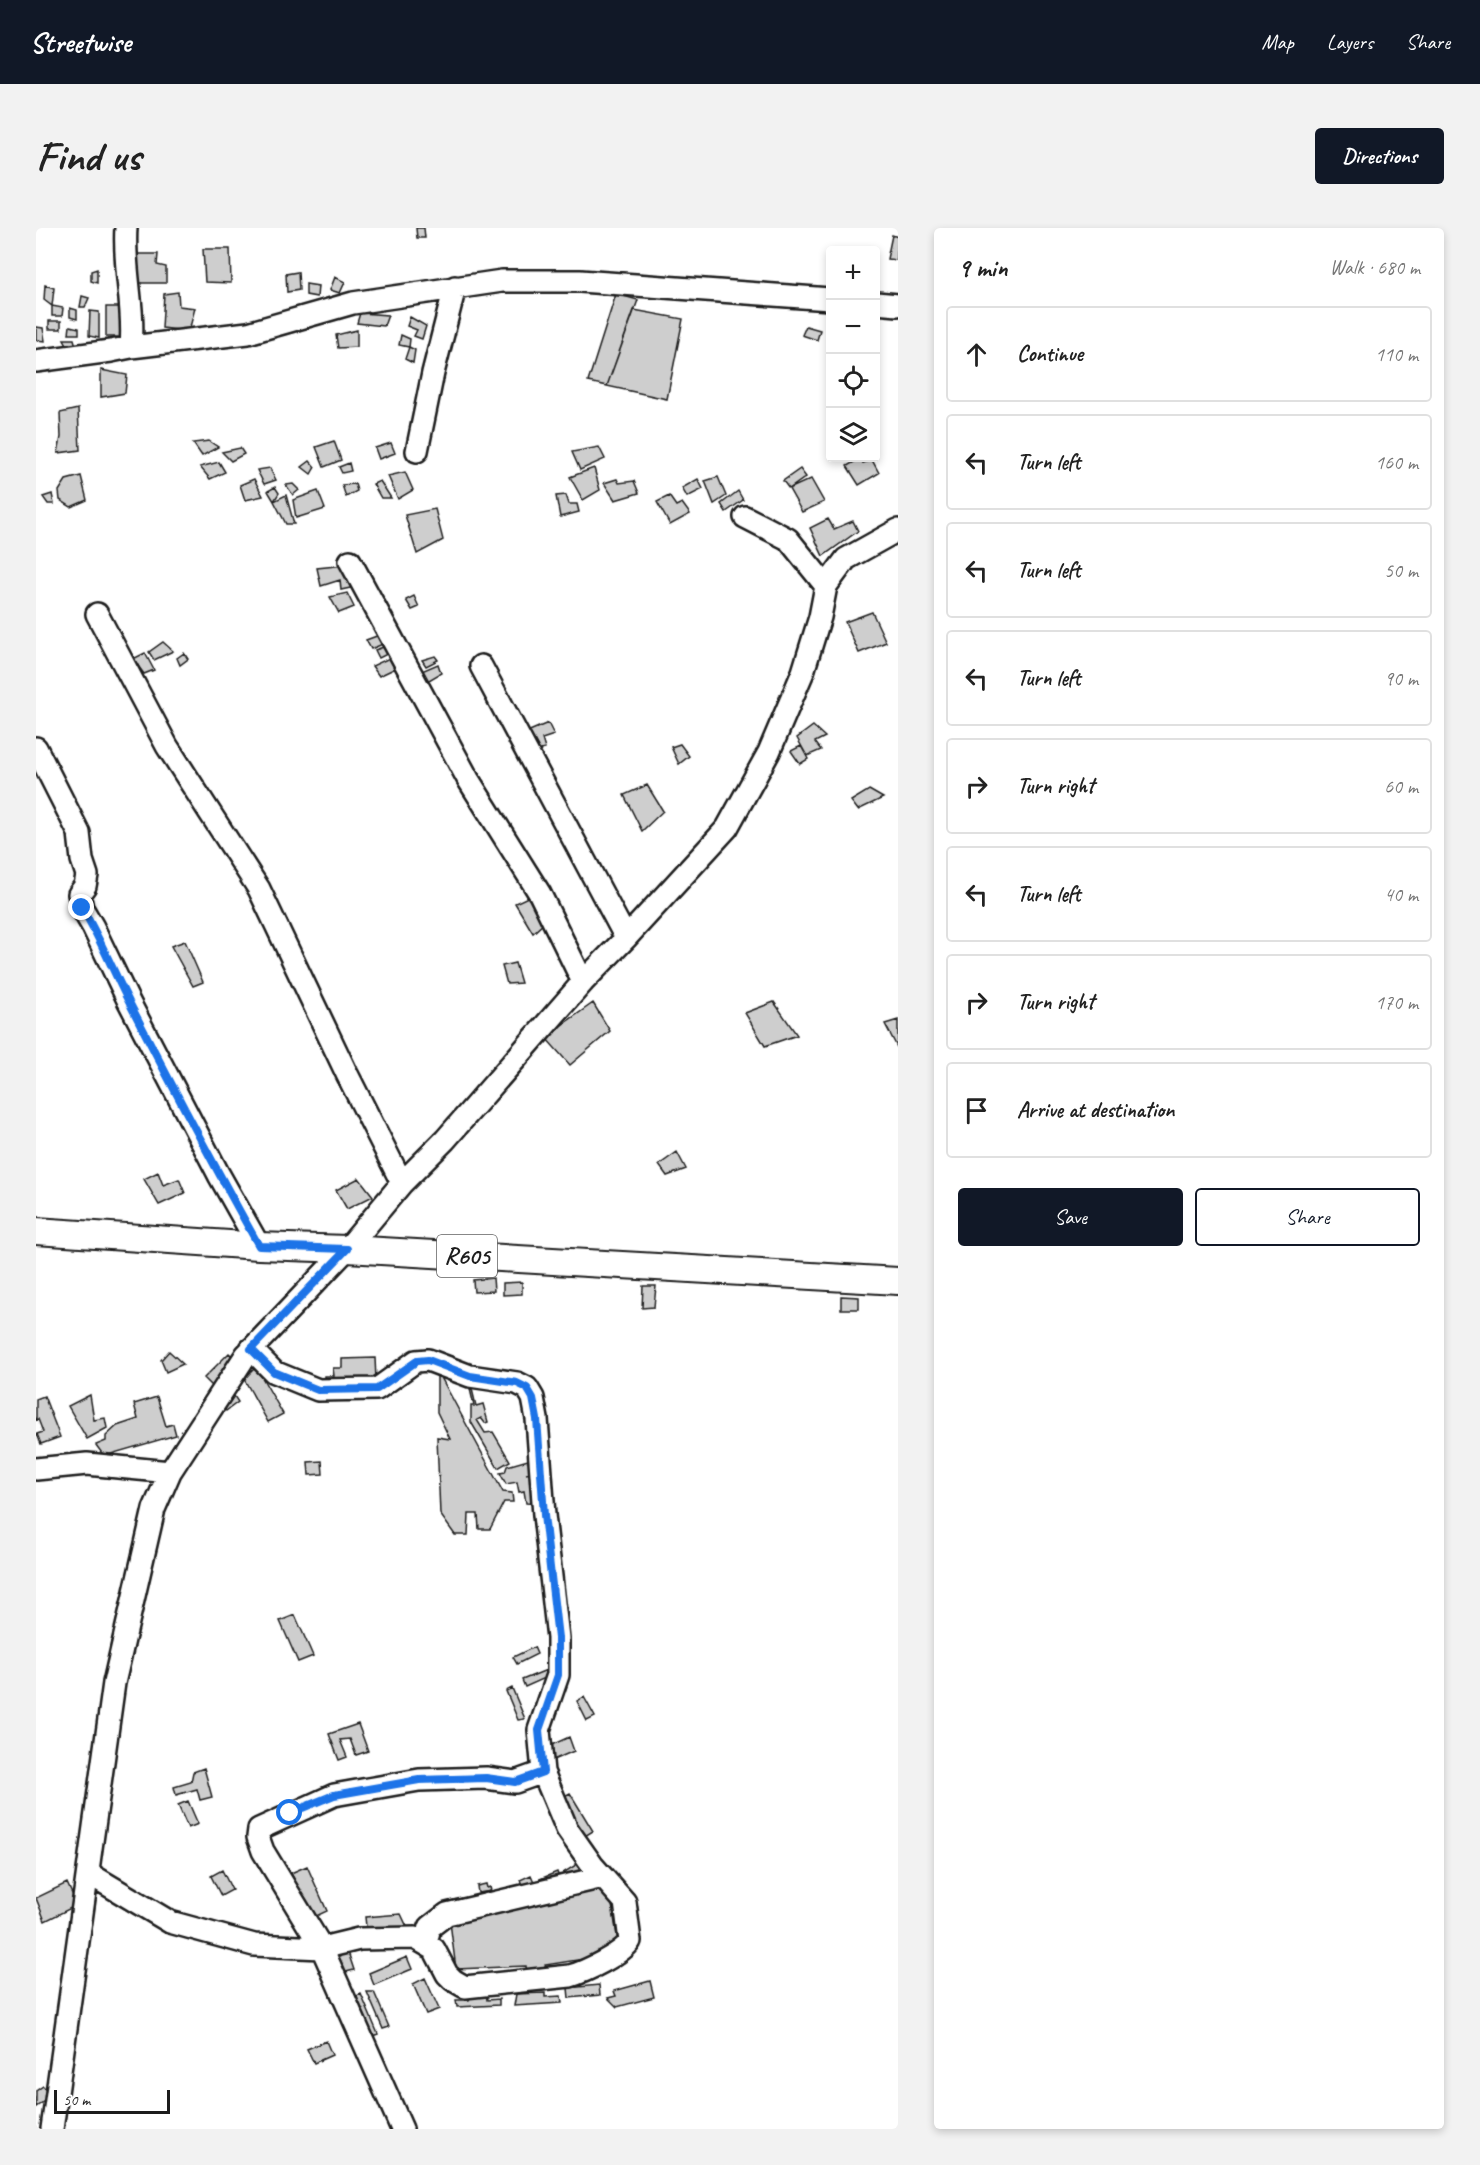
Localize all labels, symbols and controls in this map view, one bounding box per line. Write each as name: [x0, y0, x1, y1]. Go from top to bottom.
text: Streetwise: [30, 25, 131, 60]
text: Map: [1261, 29, 1294, 55]
text: Layers: [1327, 29, 1373, 55]
text: Share: [1406, 29, 1450, 55]
button: Directions: [1315, 128, 1444, 184]
text: Find us: [36, 130, 141, 183]
map controls: [826, 246, 880, 462]
button: +: [826, 246, 880, 300]
text: 9 min: [958, 251, 1008, 284]
text: Walk · 680 m: [1330, 255, 1420, 280]
button: −: [826, 300, 880, 354]
icon: ahead: [960, 338, 993, 371]
text: Continue: [1017, 340, 1083, 368]
text: 110 m: [1375, 342, 1418, 367]
button: locate: [826, 354, 880, 408]
button: layers: [826, 408, 880, 462]
icon: left: [960, 446, 993, 479]
text: Turn left: [1017, 448, 1081, 476]
text: 160 m: [1375, 450, 1418, 475]
icon: left: [960, 554, 993, 587]
text: Turn left: [1017, 556, 1081, 584]
text: 50 m: [1384, 558, 1418, 583]
icon: left: [960, 662, 993, 695]
text: Turn left: [1017, 664, 1081, 692]
text: 90 m: [1384, 666, 1418, 691]
icon: right: [960, 770, 993, 803]
text: Turn right: [1017, 772, 1094, 800]
text: 60 m: [1384, 774, 1418, 799]
icon: left: [960, 878, 993, 911]
text: Turn left: [1017, 880, 1081, 908]
text: 40 m: [1384, 882, 1418, 907]
route end: [68, 894, 94, 920]
icon: right: [960, 986, 993, 1019]
text: Turn right: [1017, 988, 1094, 1016]
text: 170 m: [1375, 990, 1418, 1015]
icon: arrive: [960, 1094, 993, 1127]
text: Arrive at destination: [1017, 1096, 1174, 1124]
button: Save: [958, 1188, 1183, 1246]
button: Share: [1195, 1188, 1420, 1246]
road number: R605: [437, 1235, 497, 1277]
route start: [276, 1799, 302, 1825]
scale bar: [54, 2087, 170, 2114]
text: 50 m: [63, 2090, 90, 2110]

